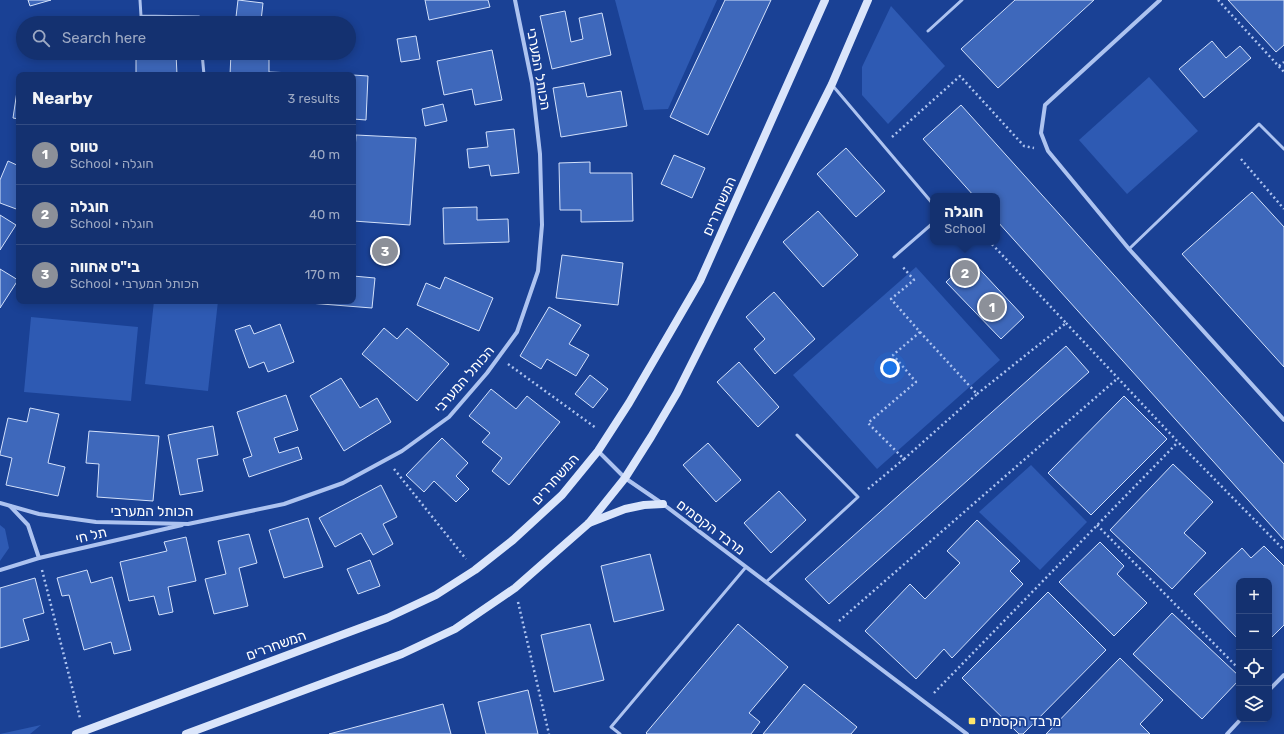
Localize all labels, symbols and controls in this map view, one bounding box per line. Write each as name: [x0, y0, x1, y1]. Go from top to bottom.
search box: [16, 16, 356, 60]
icon: search: [30, 27, 52, 49]
street label: הכותל המערבי: [523, 27, 554, 111]
text: Search here: [62, 29, 146, 47]
text: Nearby: [32, 88, 93, 108]
text: 3 results: [288, 91, 340, 106]
text: טווס: [70, 138, 98, 156]
text: 1: [42, 147, 48, 162]
text: 40 m: [309, 147, 340, 162]
text: School · חוגלה: [70, 156, 154, 171]
street label: המשחררים: [699, 174, 740, 238]
popup: [930, 193, 1000, 245]
text: חוגלה: [70, 198, 109, 216]
text: חוגלה: [944, 203, 983, 221]
text: 2: [41, 207, 49, 222]
text: 40 m: [309, 207, 340, 222]
text: School · חוגלה: [70, 216, 154, 231]
text: School: [944, 221, 986, 236]
pin: 3: [372, 236, 398, 266]
text: בי"ס אחווה: [70, 258, 140, 276]
pin: 2: [952, 258, 978, 288]
text: 3: [41, 267, 49, 282]
text: 170 m: [305, 267, 340, 282]
text: School · הכותל המערבי: [70, 276, 199, 291]
pin: 1: [979, 292, 1005, 322]
street label: הכותל המערבי: [431, 342, 498, 416]
your location: [880, 358, 900, 378]
street label: המשחררים: [528, 450, 583, 508]
street label: מרבד הקסמים: [673, 496, 748, 559]
street label: הכותל המערבי: [110, 503, 194, 520]
street label: תל חי: [74, 524, 108, 547]
map controls: [1236, 578, 1272, 722]
button: +: [1236, 578, 1272, 614]
button: −: [1236, 614, 1272, 650]
street label: המשחררים: [244, 627, 309, 664]
button: locate: [1236, 650, 1272, 686]
button: layers: [1236, 686, 1272, 722]
place label: מרבד הקסמים: [980, 713, 1061, 730]
marker: מרבד הקסמים: [967, 716, 977, 726]

